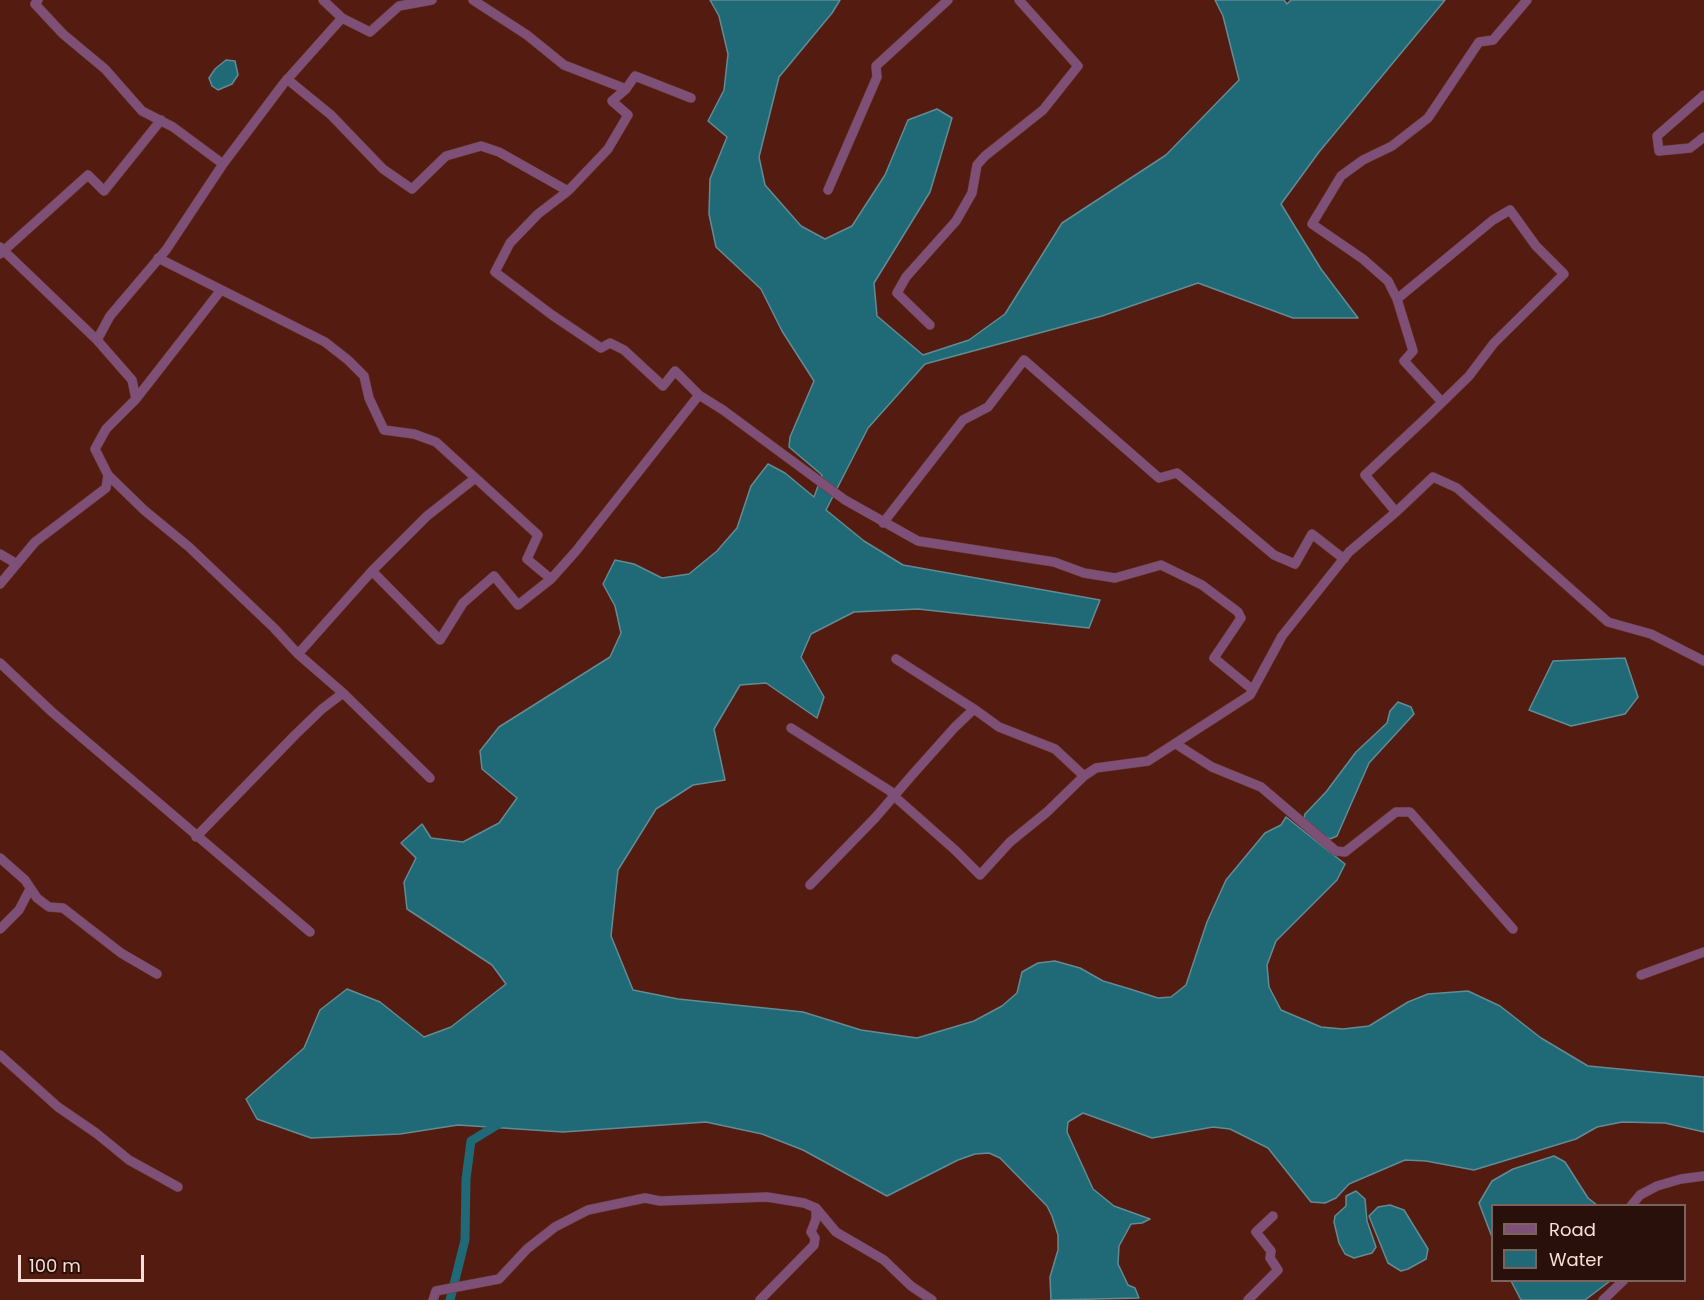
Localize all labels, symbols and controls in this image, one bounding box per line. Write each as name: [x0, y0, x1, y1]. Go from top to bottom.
legend: [1491, 1204, 1686, 1282]
text: Road: [1549, 1217, 1596, 1242]
scale bar: [21, 1243, 147, 1281]
text: Water: [1549, 1247, 1603, 1272]
text: 100 m: [29, 1253, 81, 1278]

